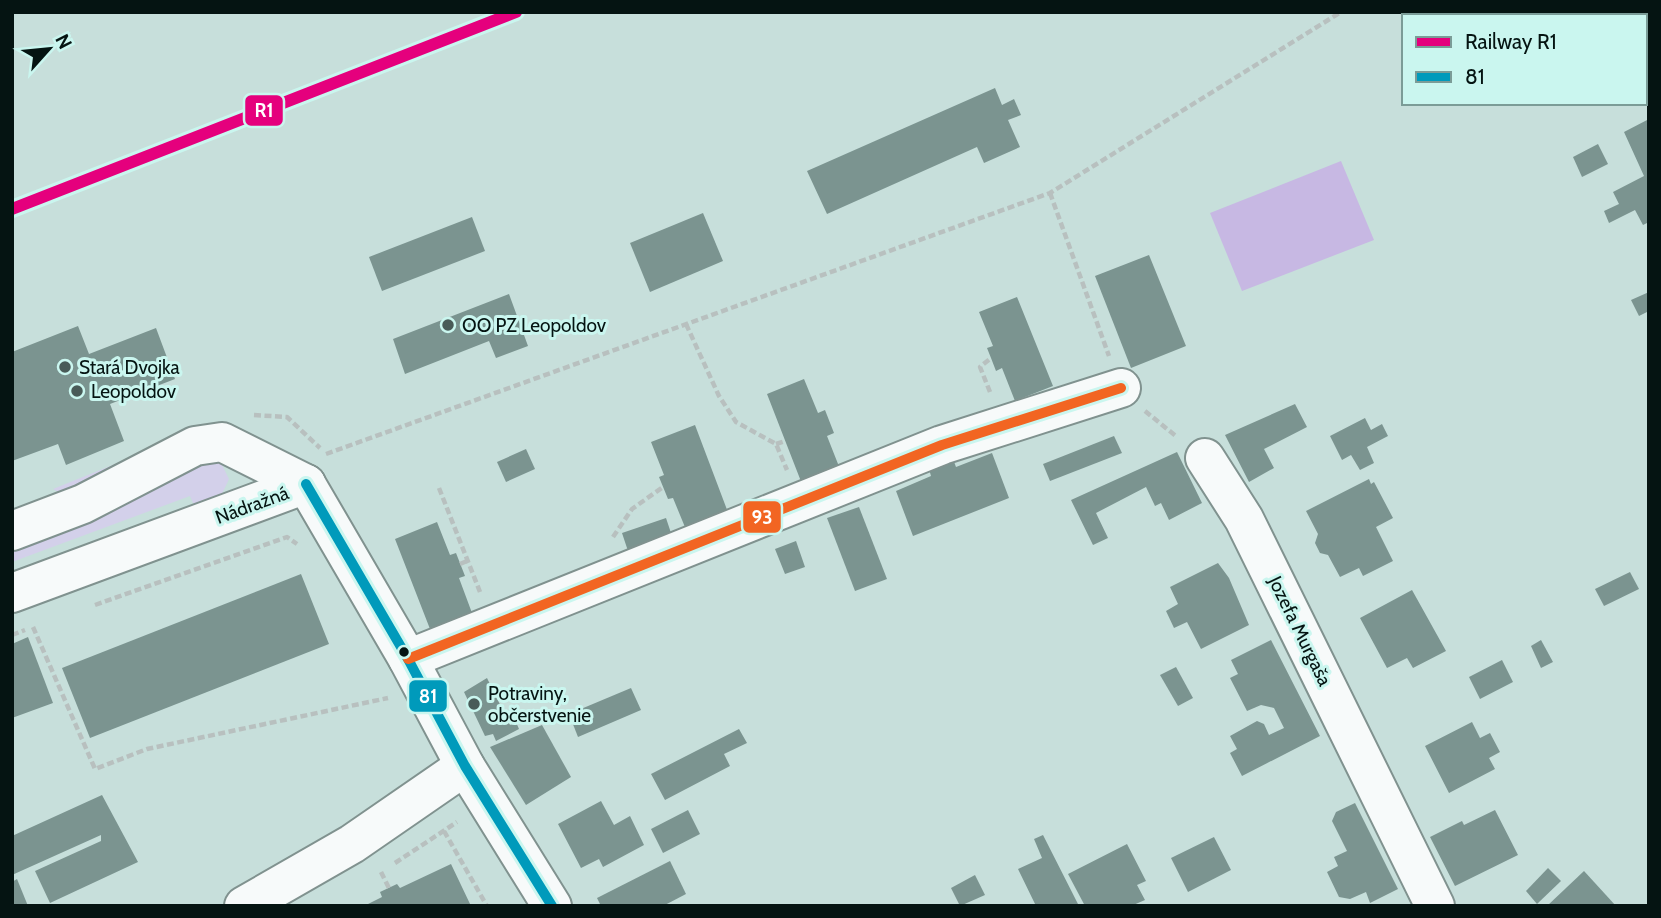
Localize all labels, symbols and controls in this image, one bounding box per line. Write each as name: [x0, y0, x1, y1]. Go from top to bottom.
north arrow: [14, 14, 84, 84]
legend: [1402, 14, 1647, 105]
text: Railway R1: [1465, 29, 1557, 54]
text: N: [50, 30, 77, 53]
text: 81: [1465, 64, 1485, 89]
line badge: R1: [244, 94, 284, 127]
text: R1: [255, 99, 273, 122]
place label: OO PZ Leopoldov: [462, 314, 607, 337]
marker: OO PZ Leopoldov: [440, 317, 456, 333]
place label: Stará Dvojka: [79, 356, 180, 379]
marker: Stará Dvojka: [57, 359, 73, 375]
place label: Leopoldov: [91, 380, 177, 403]
marker: Leopoldov: [69, 383, 85, 399]
street label: Nádražná: [212, 481, 292, 529]
line badge: 93: [742, 500, 782, 534]
text: 93: [752, 506, 772, 529]
street label: Jozefa Murgaša: [1263, 571, 1337, 690]
unlabelled marker: [397, 645, 411, 659]
line badge: 81: [408, 679, 448, 713]
place label: Potraviny, občerstvenie: [488, 682, 591, 727]
text: 81: [419, 685, 437, 708]
marker: Potraviny, občerstvenie: [466, 696, 482, 712]

